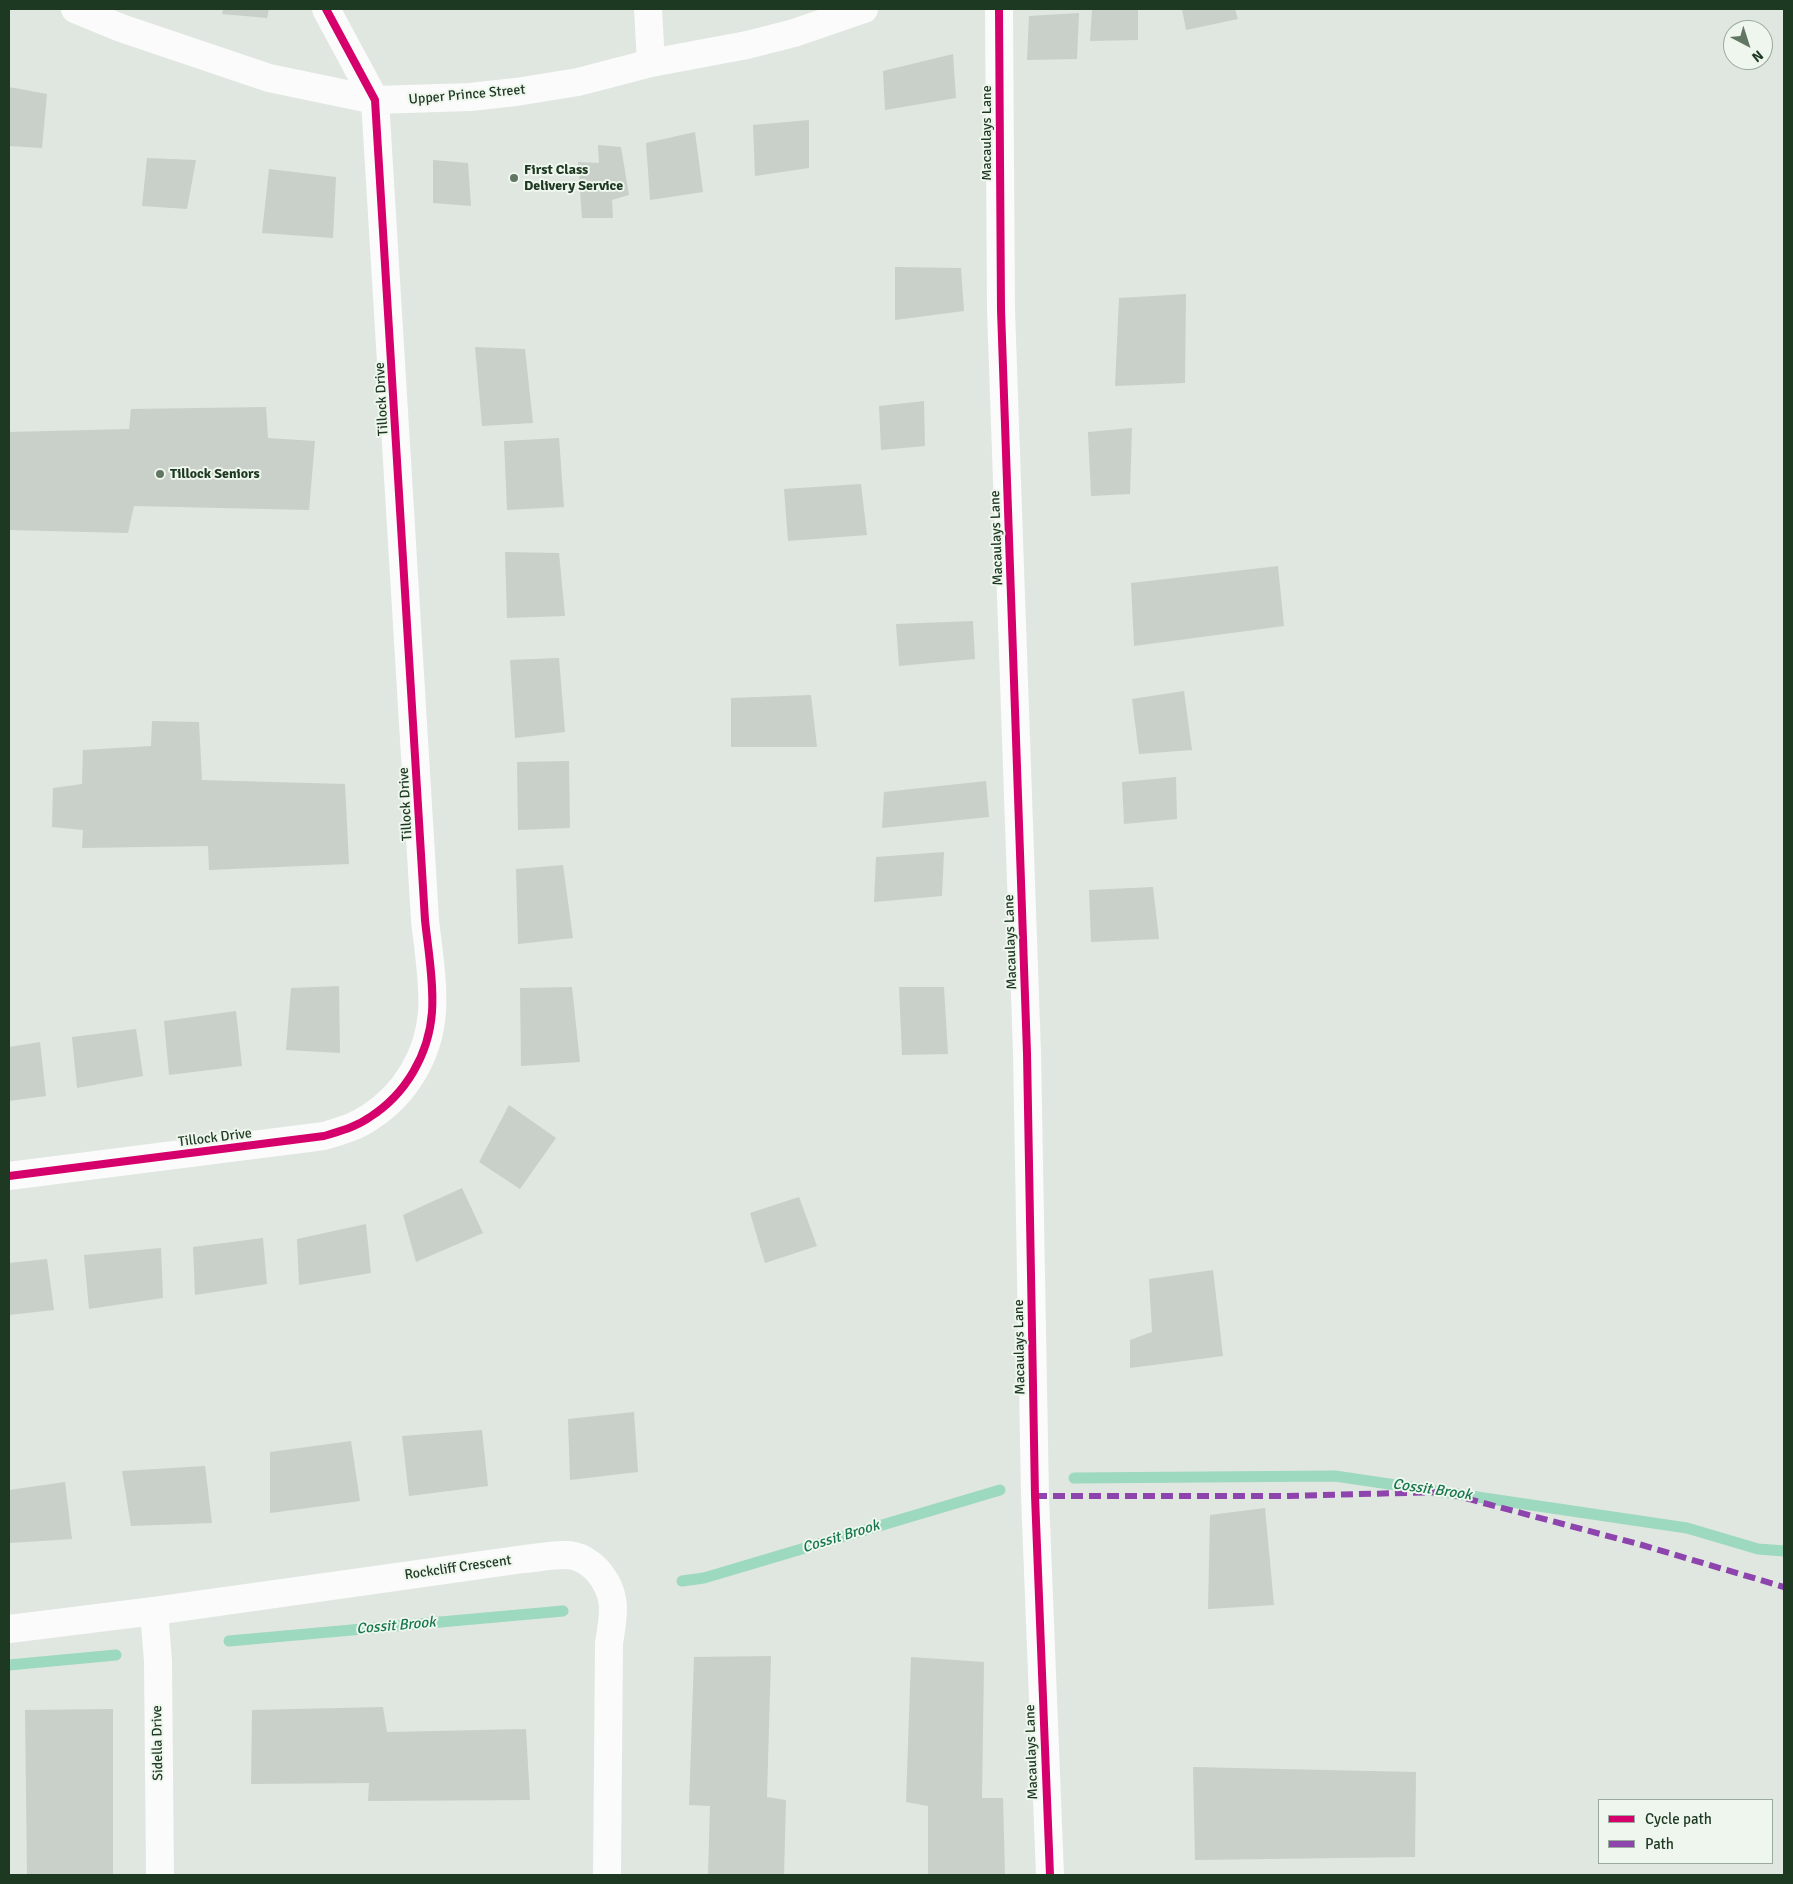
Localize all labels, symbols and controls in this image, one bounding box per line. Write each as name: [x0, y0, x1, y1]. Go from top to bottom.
north arrow: [1723, 20, 1773, 70]
text: N: [1748, 46, 1767, 66]
street label: Upper Prince Street: [408, 82, 526, 108]
street label: Macaulays Lane: [979, 85, 995, 181]
place label: First Class Delivery Service: [524, 162, 623, 194]
marker: First Class Delivery Service: [508, 172, 520, 184]
street label: Tillock Drive: [372, 362, 392, 436]
place label: Tillock Seniors: [170, 466, 260, 482]
marker: Tillock Seniors: [154, 468, 166, 480]
street label: Macaulays Lane: [987, 490, 1007, 586]
street label: Tillock Drive: [396, 767, 416, 841]
street label: Macaulays Lane: [1001, 894, 1021, 990]
street label: Tillock Drive: [177, 1125, 253, 1151]
street label: Macaulays Lane: [1011, 1299, 1029, 1395]
water label: Cossit Brook: [1391, 1476, 1473, 1504]
water label: Cossit Brook: [800, 1517, 882, 1557]
street label: Rockcliff Crescent: [403, 1552, 513, 1584]
water label: Cossit Brook: [356, 1614, 436, 1638]
street label: Macaulays Lane: [1022, 1704, 1042, 1800]
street label: Sidella Drive: [149, 1705, 167, 1781]
legend: [1598, 1799, 1773, 1864]
text: Cycle path: [1645, 1810, 1712, 1828]
text: Path: [1645, 1835, 1674, 1853]

